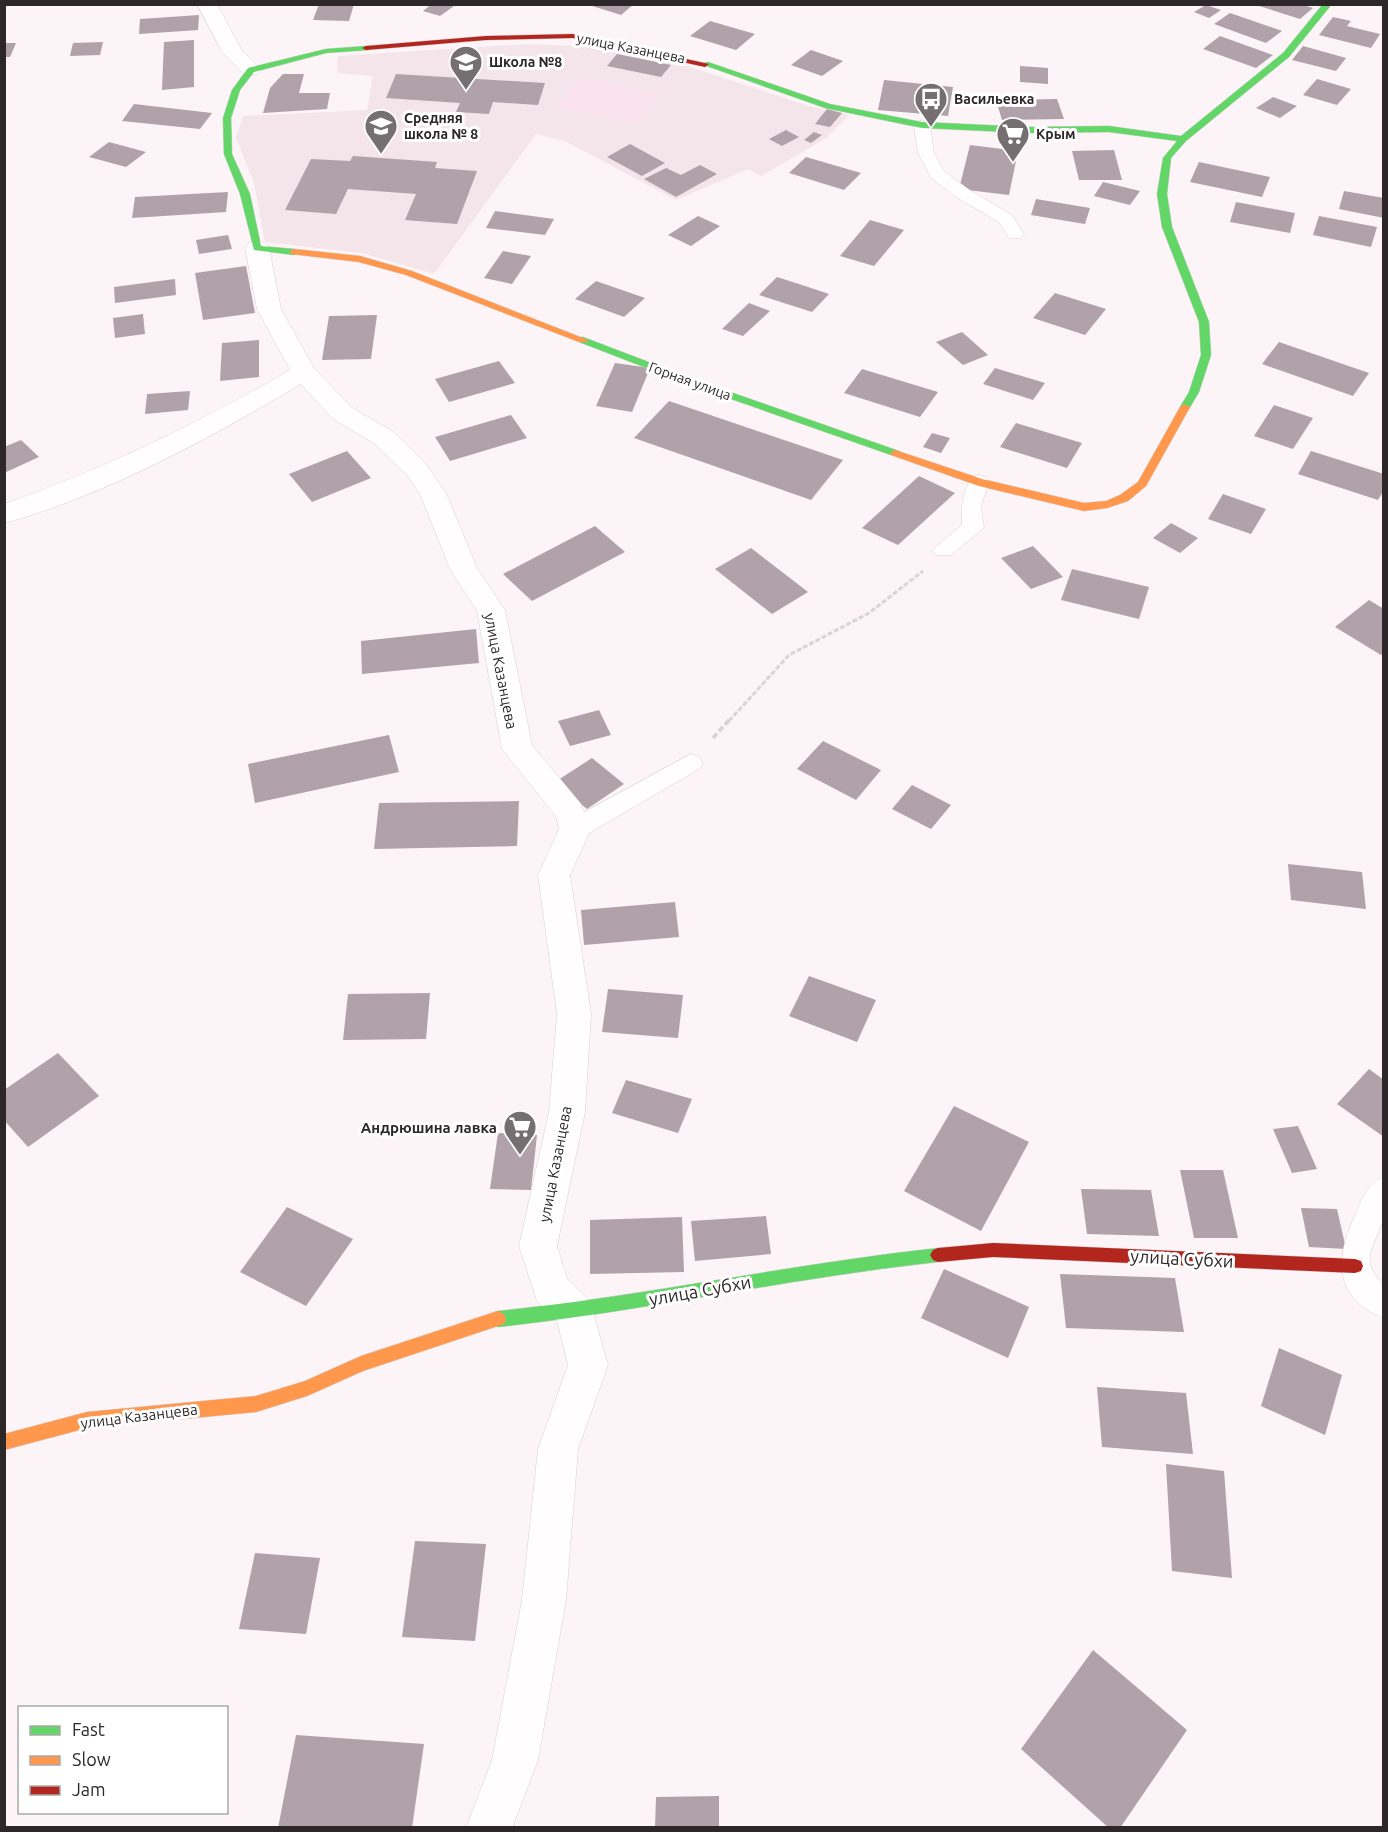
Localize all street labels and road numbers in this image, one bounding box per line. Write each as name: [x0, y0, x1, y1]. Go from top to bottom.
street label: улица Казанцева: [575, 30, 687, 66]
street label: Горная улица: [647, 359, 733, 403]
street label: улица Казанцева: [481, 611, 521, 731]
street label: улица Казанцева: [535, 1104, 575, 1224]
street label: улица Субхи: [1130, 1245, 1234, 1271]
street label: улица Субхи: [647, 1271, 753, 1309]
street label: улица Казанцева: [79, 1400, 199, 1432]

